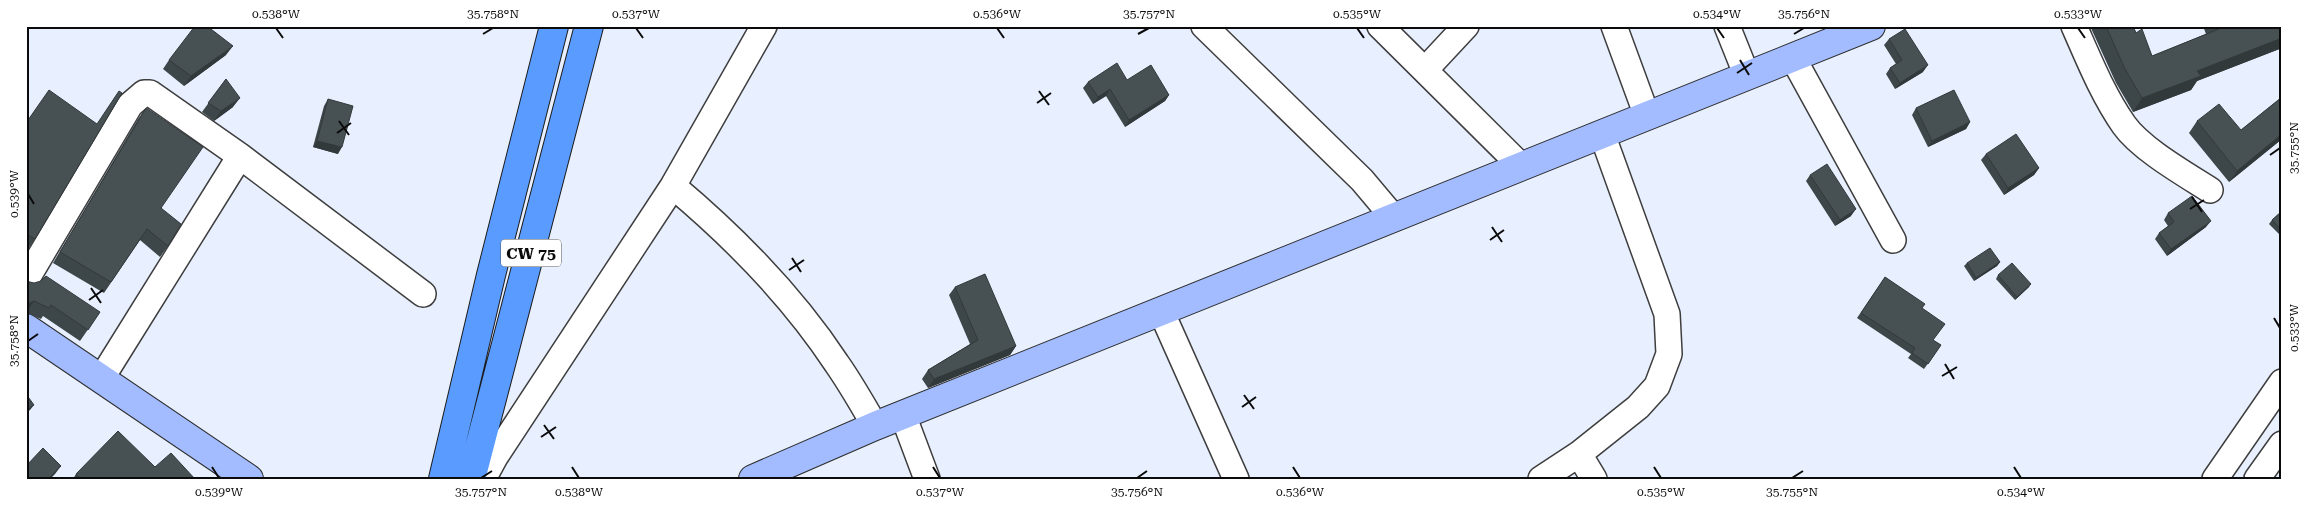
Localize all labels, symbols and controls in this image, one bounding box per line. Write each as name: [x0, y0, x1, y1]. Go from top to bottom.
text: 0.538°W: [252, 7, 301, 21]
text: 35.758°N: [467, 7, 519, 21]
text: 0.537°W: [612, 7, 661, 21]
text: 0.536°W: [973, 7, 1022, 21]
text: 35.757°N: [1123, 7, 1175, 21]
text: 0.535°W: [1333, 7, 1382, 21]
text: 0.534°W: [1693, 7, 1742, 21]
text: 35.756°N: [1778, 7, 1830, 21]
text: 0.533°W: [2054, 7, 2103, 21]
text: 35.755°N: [2287, 122, 2301, 174]
text: 0.539°W: [7, 169, 21, 218]
road number: CW 75: [501, 240, 561, 266]
text: 0.533°W: [2287, 303, 2301, 352]
text: 35.758°N: [7, 315, 21, 367]
text: 0.539°W: [195, 485, 244, 499]
text: 35.757°N: [455, 485, 507, 499]
text: 0.538°W: [555, 485, 604, 499]
text: 0.537°W: [916, 485, 965, 499]
text: 35.756°N: [1111, 485, 1163, 499]
text: 0.536°W: [1276, 485, 1325, 499]
text: 0.535°W: [1637, 485, 1686, 499]
text: 35.755°N: [1766, 485, 1818, 499]
text: 0.534°W: [1997, 485, 2046, 499]

